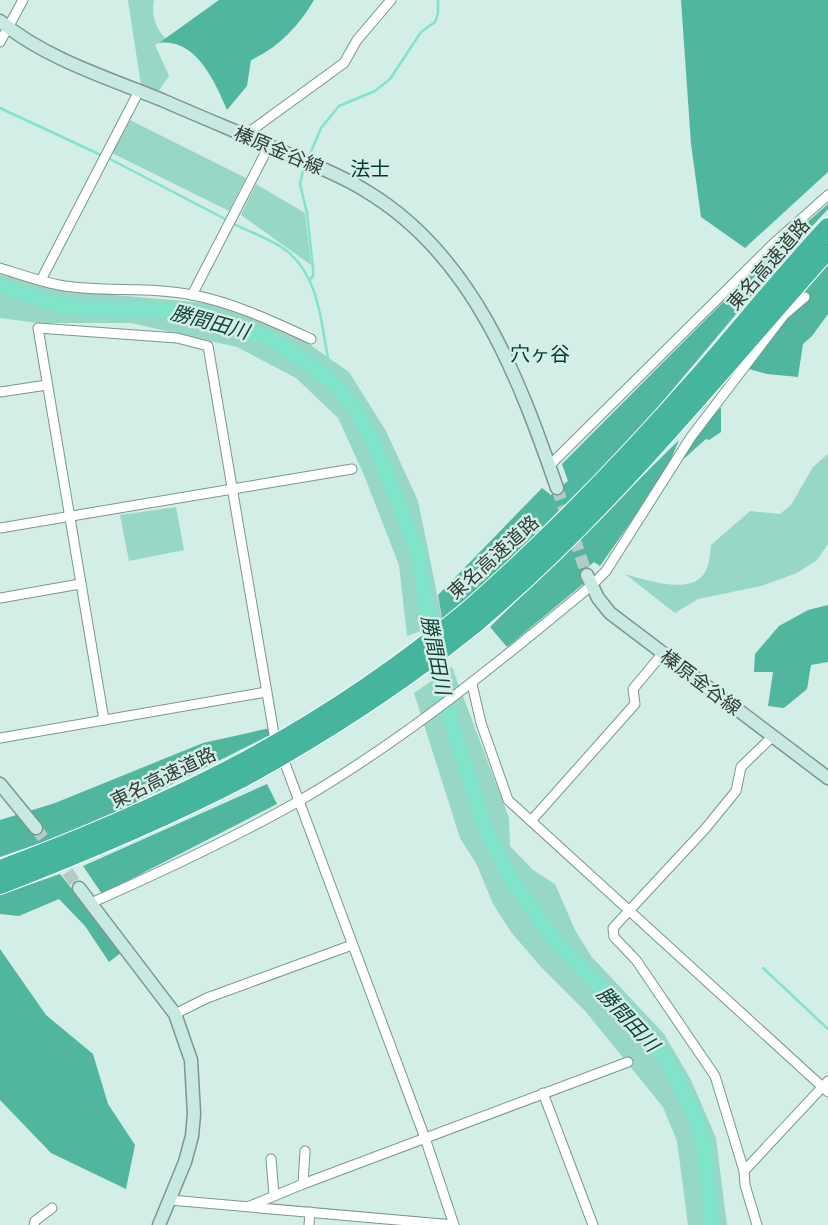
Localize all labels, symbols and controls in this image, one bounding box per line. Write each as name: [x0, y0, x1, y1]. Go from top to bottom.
street label: 榛原金谷線: [230, 122, 327, 181]
district label: 法士: [350, 158, 390, 182]
street label: 東名高速道路: [723, 214, 815, 316]
water label: 勝間田川: [168, 301, 253, 345]
district label: 穴ヶ谷: [510, 343, 570, 367]
street label: 東名高速道路: [444, 511, 544, 605]
water label: 勝間田川: [416, 614, 455, 699]
street label: 榛原金谷線: [655, 645, 745, 721]
street label: 東名高速道路: [107, 743, 220, 814]
water label: 勝間田川: [591, 982, 665, 1059]

